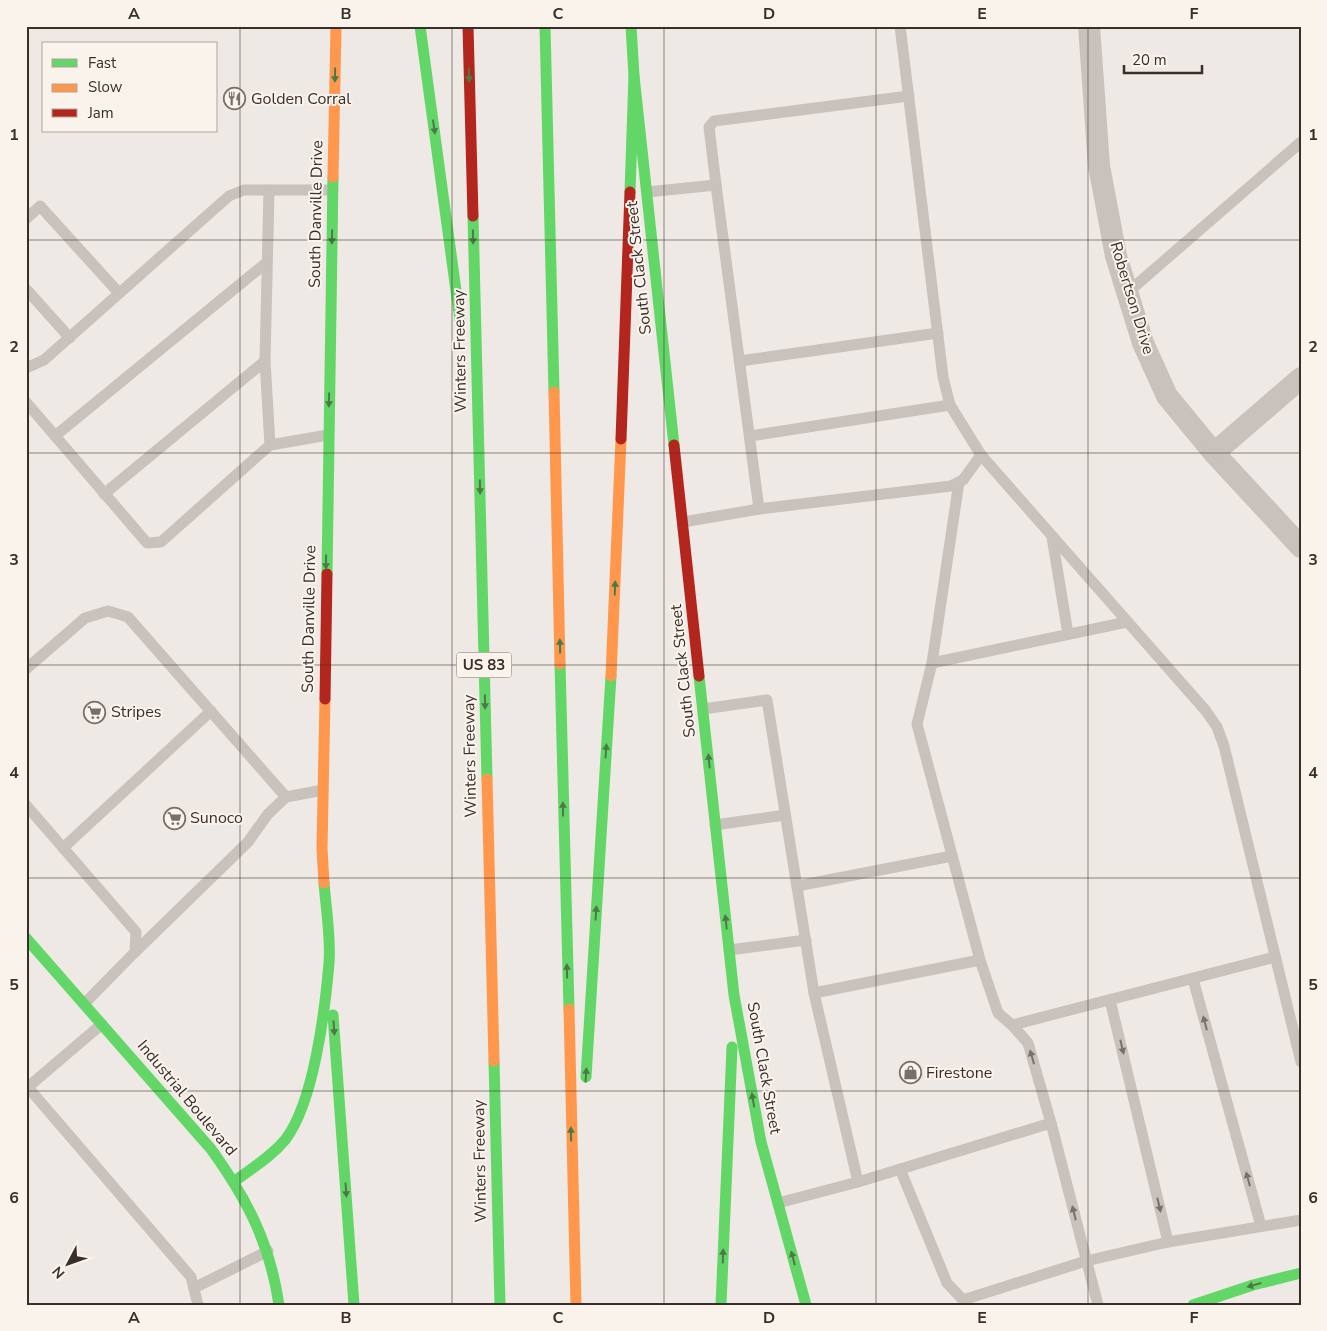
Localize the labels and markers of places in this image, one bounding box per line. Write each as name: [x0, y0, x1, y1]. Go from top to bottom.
restaurant icon: Golden Corral: [223, 87, 247, 111]
place label: Golden Corral: [251, 88, 351, 110]
supermarket icon: Stripes: [83, 700, 107, 724]
place label: Stripes: [111, 701, 161, 723]
supermarket icon: Sunoco: [162, 806, 186, 830]
place label: Sunoco: [190, 807, 243, 829]
shop icon: Firestone: [898, 1061, 922, 1085]
place label: Firestone: [926, 1062, 992, 1084]

